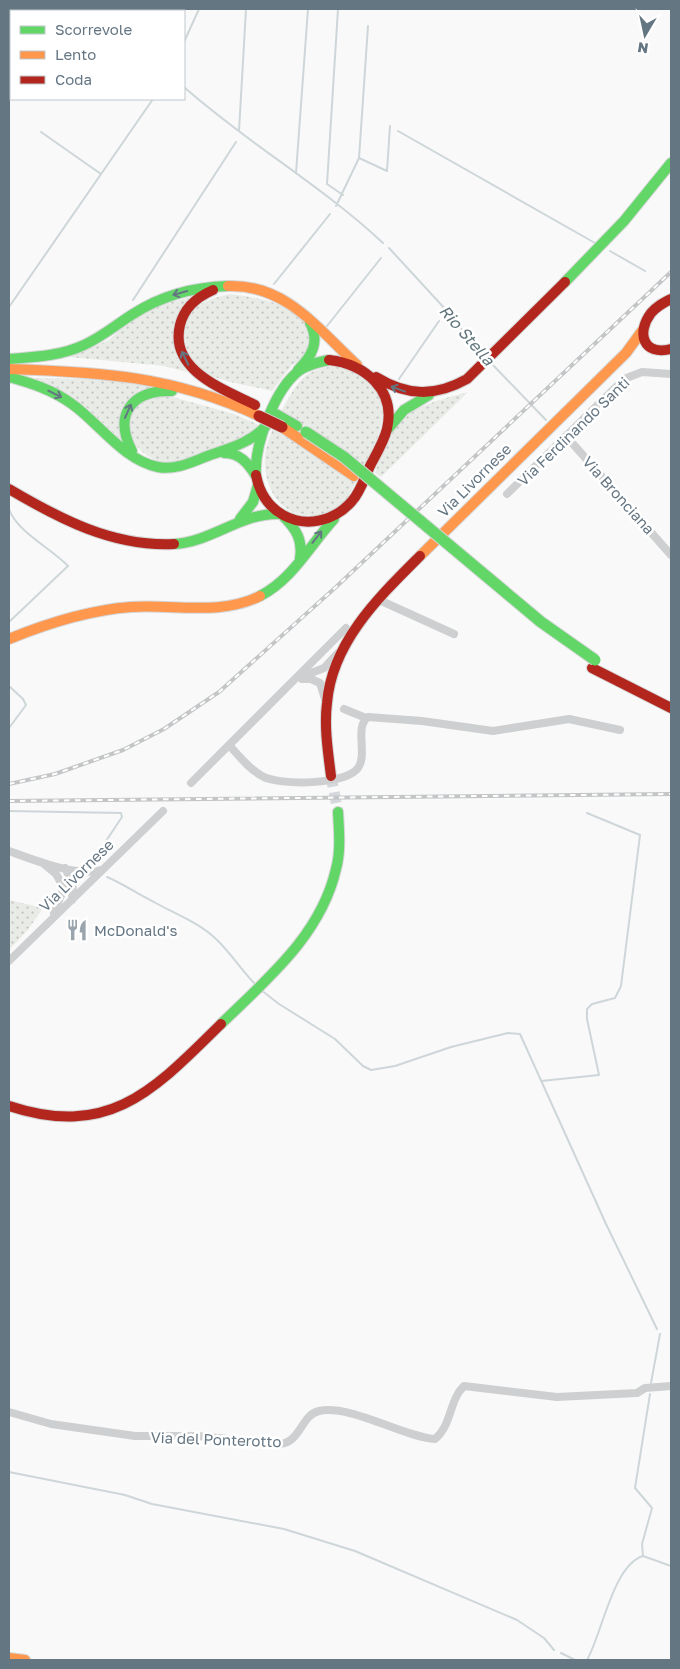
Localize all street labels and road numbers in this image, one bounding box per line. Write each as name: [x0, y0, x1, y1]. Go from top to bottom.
street label: Via Ferdinando Santi: [513, 373, 633, 489]
street label: Via Livornese: [434, 439, 515, 520]
street label: Via Bronciana: [579, 452, 659, 538]
street label: Via Livornese: [35, 835, 117, 915]
street label: Via del Ponterotto: [150, 1428, 282, 1450]

